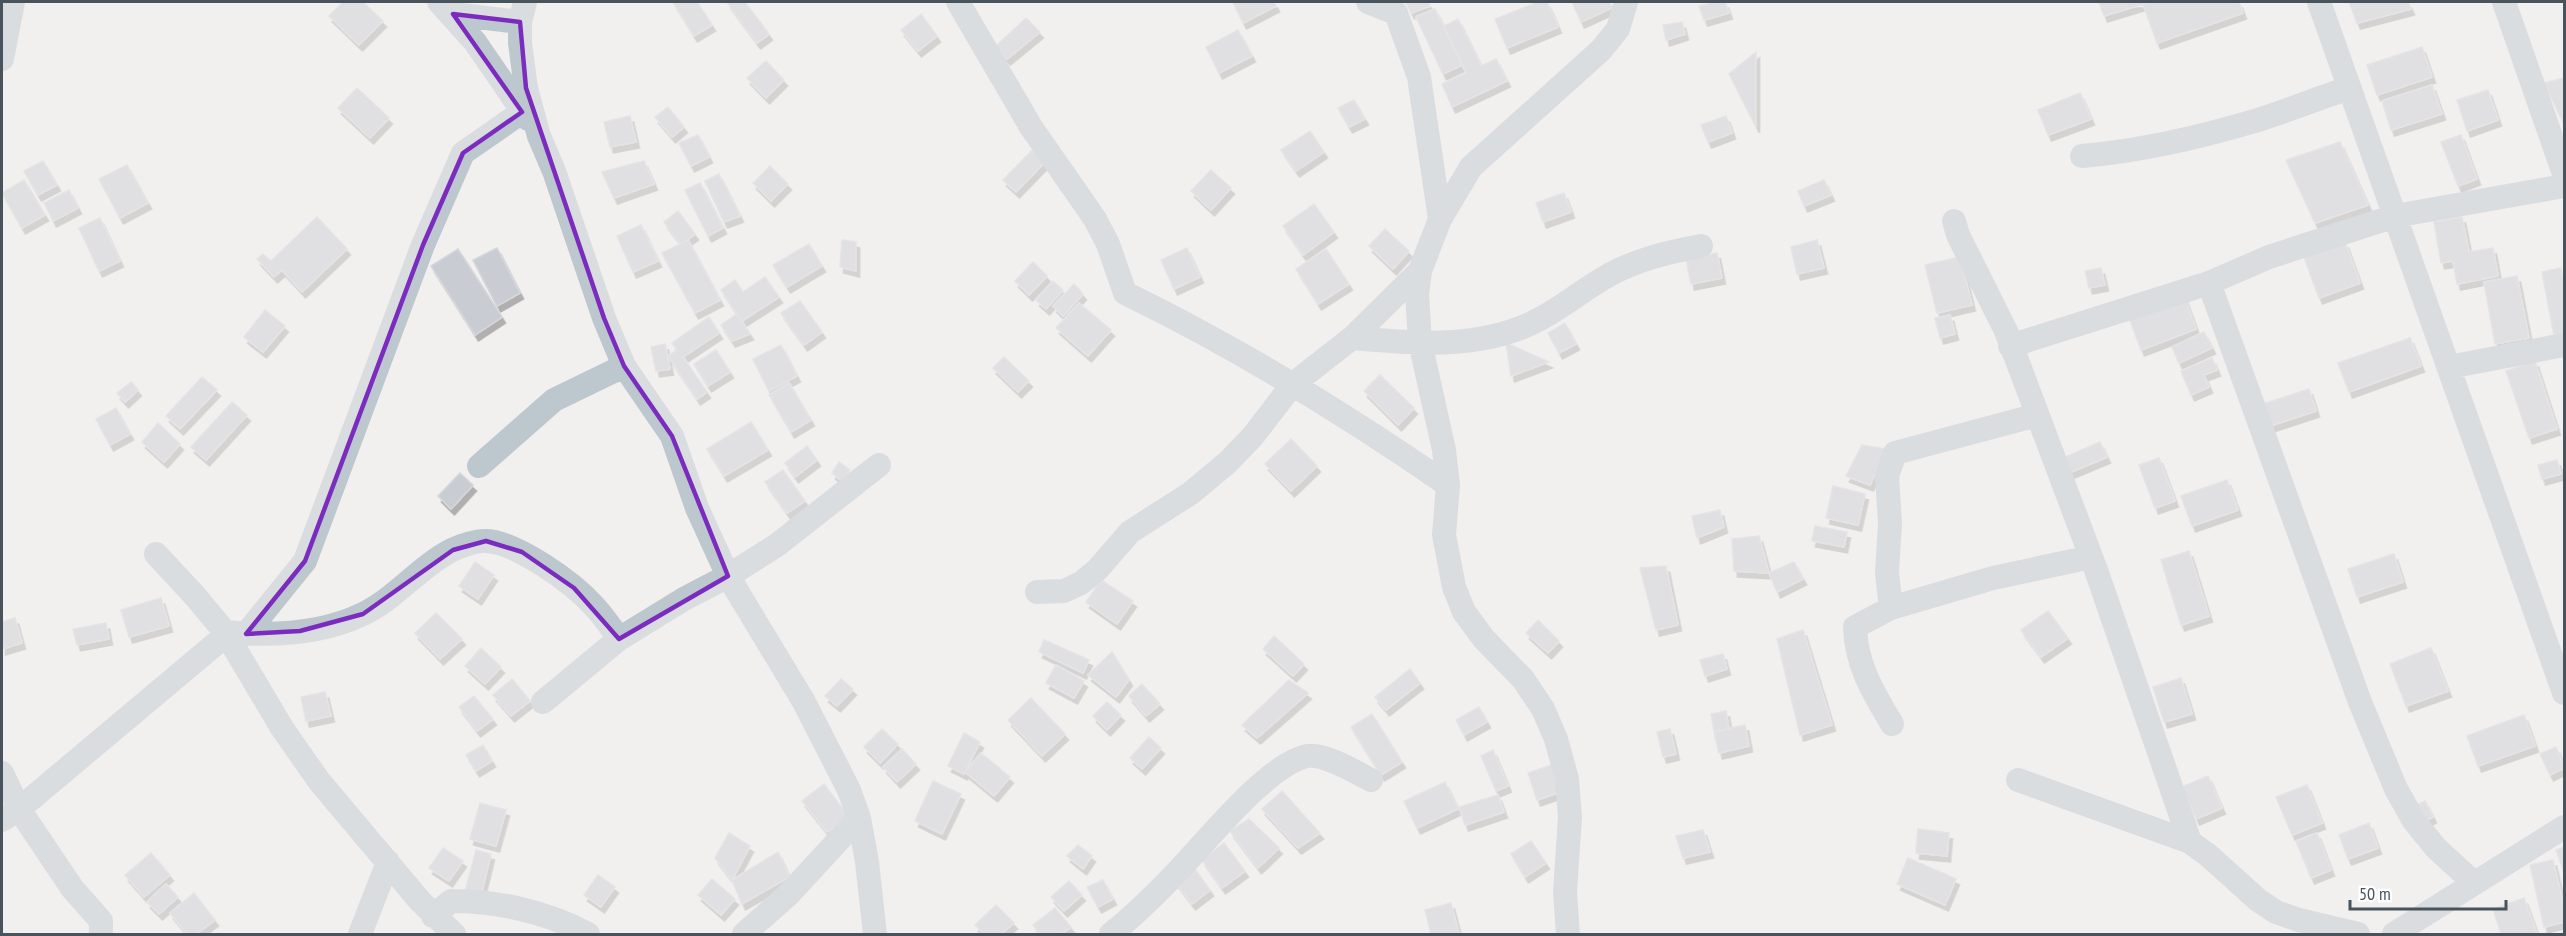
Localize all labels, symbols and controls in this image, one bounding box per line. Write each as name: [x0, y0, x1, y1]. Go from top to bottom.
scale bar: [2350, 873, 2506, 911]
text: 50 m: [2359, 882, 2391, 905]

